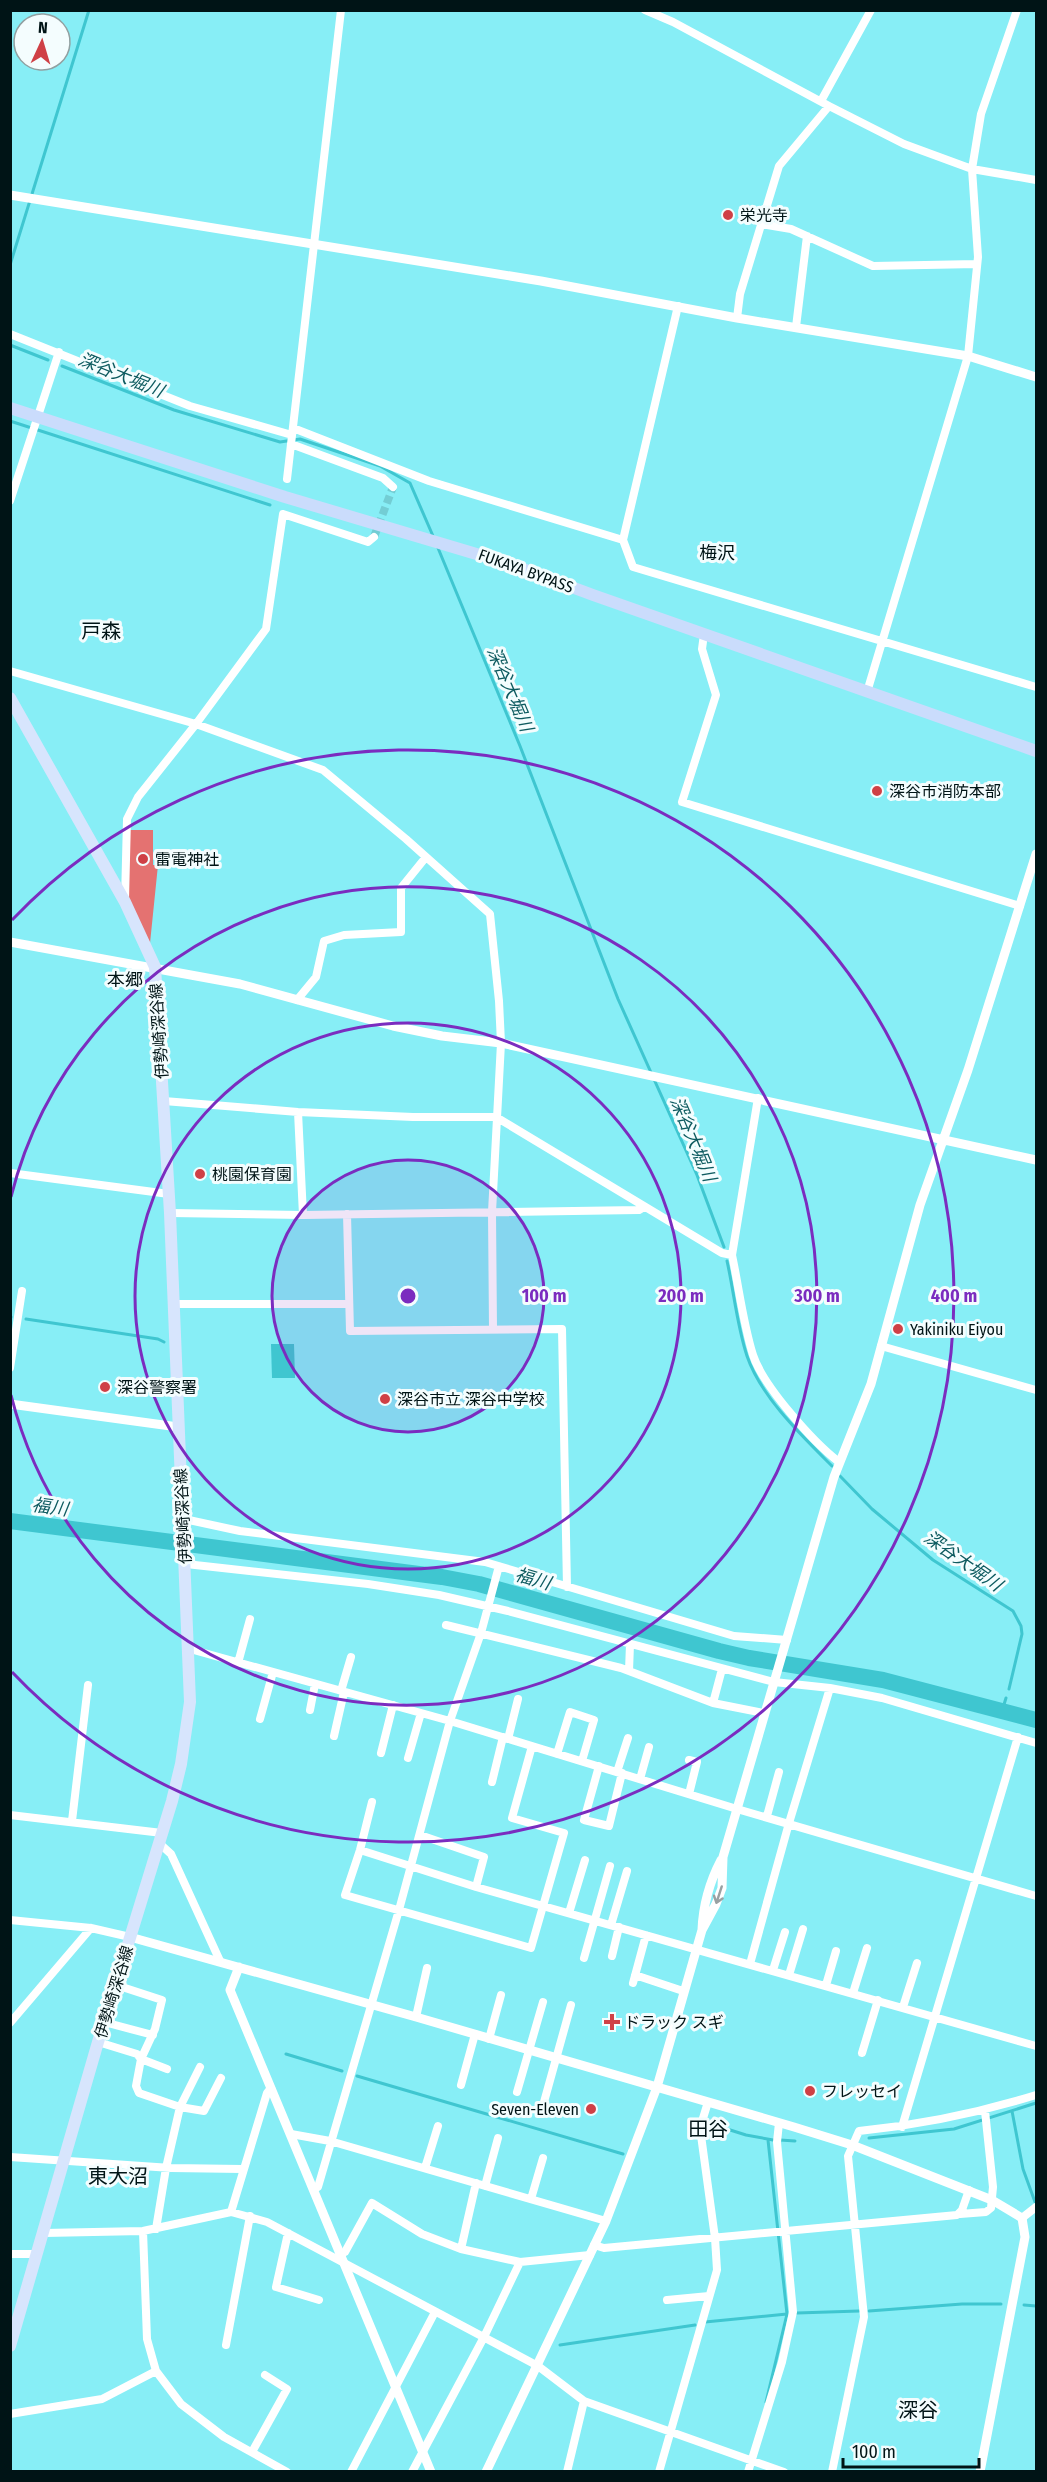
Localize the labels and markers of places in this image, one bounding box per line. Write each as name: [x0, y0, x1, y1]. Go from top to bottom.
place label: 栄光寺: [740, 206, 788, 225]
marker: 栄光寺: [721, 208, 735, 222]
place label: 深谷市消防本部: [889, 782, 1001, 801]
marker: 深谷市消防本部: [870, 784, 884, 798]
place label: 雷電神社: [155, 850, 219, 869]
marker: 雷電神社: [136, 852, 150, 866]
place label: 桃園保育園: [212, 1165, 292, 1184]
marker: 桃園保育園: [193, 1167, 207, 1181]
centre of rings: [398, 1286, 418, 1306]
place label: Yakiniku Eiyou: [910, 1320, 1003, 1339]
marker: Yakiniku Eiyou: [891, 1322, 905, 1336]
place label: 深谷警察署: [117, 1378, 197, 1397]
marker: 深谷警察署: [98, 1380, 112, 1394]
place label: 深谷市立 深谷中学校: [397, 1390, 545, 1409]
marker: 深谷市立 深谷中学校: [378, 1392, 392, 1406]
place label: ドラック スギ: [624, 2013, 724, 2032]
marker: ドラック スギ: [605, 2015, 619, 2029]
place label: フレッセイ: [822, 2082, 902, 2101]
marker: フレッセイ: [803, 2084, 817, 2098]
place label: Seven-Eleven: [491, 2100, 579, 2119]
marker: Seven-Eleven: [584, 2102, 598, 2116]

